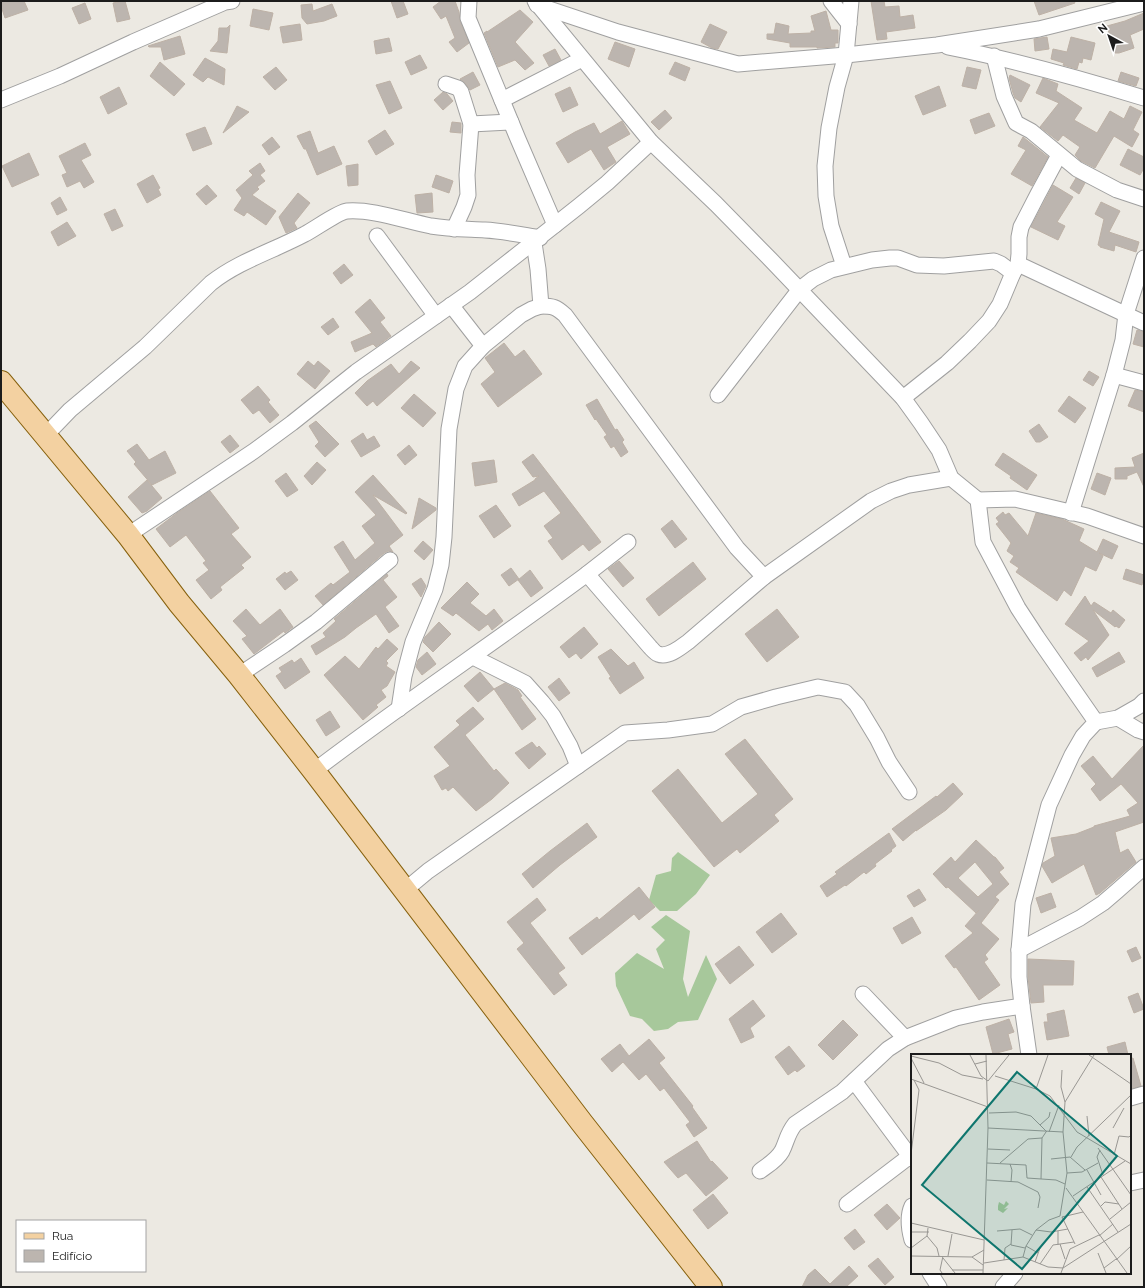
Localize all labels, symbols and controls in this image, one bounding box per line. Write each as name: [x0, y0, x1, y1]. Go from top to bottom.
north arrow: [1089, 16, 1129, 56]
text: N: [1095, 21, 1110, 36]
inset map: [911, 1054, 1131, 1274]
legend: [16, 1220, 146, 1272]
text: Rua: [52, 1229, 73, 1243]
text: Edifício: [52, 1249, 92, 1263]

